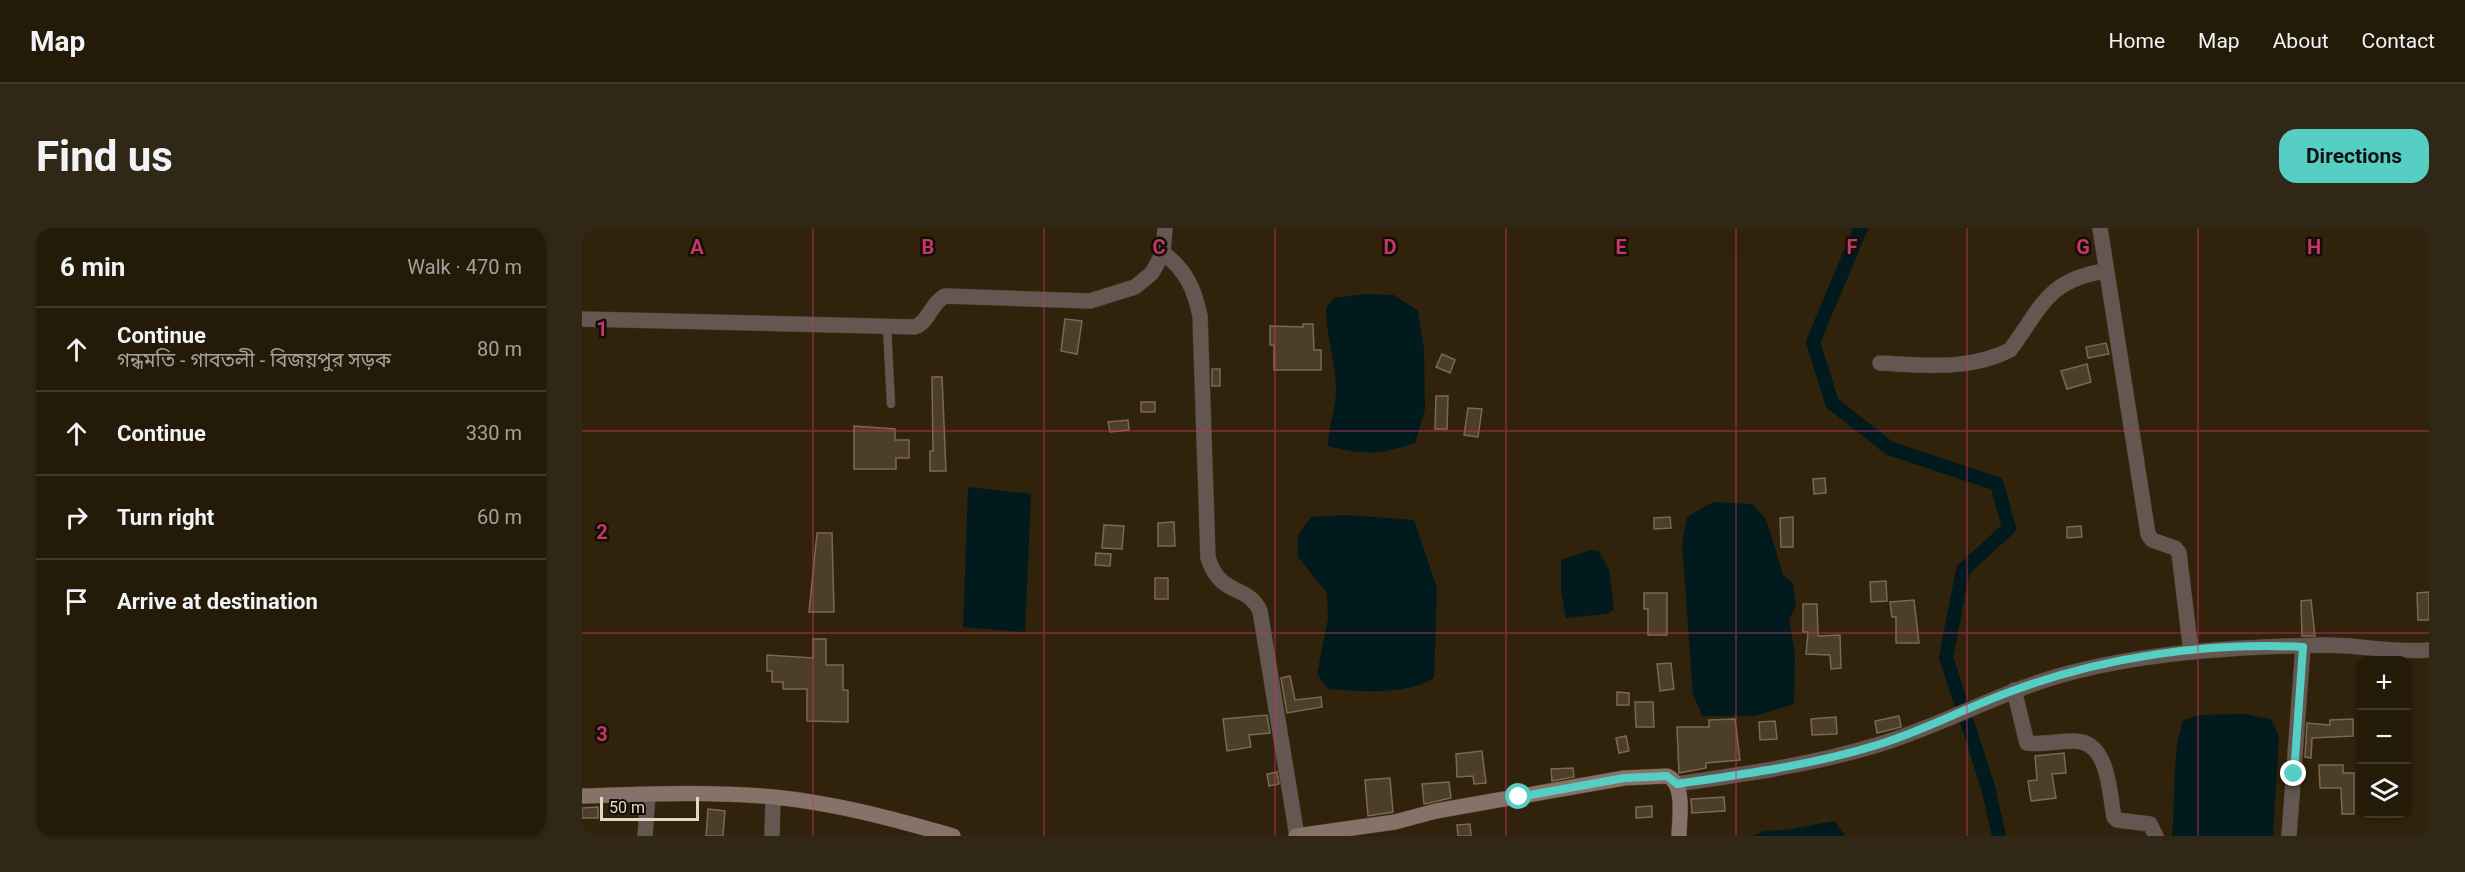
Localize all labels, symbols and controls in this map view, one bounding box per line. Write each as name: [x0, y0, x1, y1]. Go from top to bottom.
text: Map: [30, 25, 85, 58]
text: Home: [2109, 29, 2165, 53]
text: Map: [2198, 29, 2240, 53]
text: About: [2273, 29, 2329, 53]
text: Contact: [2362, 29, 2435, 53]
button: Directions: [2279, 129, 2429, 183]
text: Find us: [36, 132, 173, 181]
text: A: [690, 235, 704, 259]
text: B: [922, 235, 934, 259]
text: C: [1152, 235, 1166, 259]
text: D: [1384, 235, 1397, 259]
text: E: [1615, 235, 1627, 259]
text: F: [1847, 235, 1858, 259]
text: G: [2076, 235, 2090, 259]
text: H: [2307, 235, 2321, 259]
text: 6 min: [60, 252, 125, 282]
text: Walk · 470 m: [407, 255, 522, 279]
text: 1: [596, 317, 608, 341]
text: Continue: [117, 323, 206, 348]
icon: ahead: [60, 333, 93, 366]
text: 80 m: [477, 337, 522, 361]
text: গন্ধমতি - গাবতলী - বিজয়পুর সড়ক: [117, 348, 391, 372]
icon: ahead: [60, 417, 93, 450]
text: Continue: [117, 421, 206, 446]
text: 330 m: [466, 421, 522, 445]
icon: right: [60, 501, 93, 534]
text: Turn right: [117, 505, 214, 530]
text: 60 m: [477, 505, 522, 529]
text: 2: [596, 520, 608, 544]
icon: arrive: [60, 585, 93, 618]
text: Arrive at destination: [117, 589, 318, 614]
map controls: [2357, 656, 2411, 818]
button: +: [2357, 656, 2411, 710]
button: −: [2357, 710, 2411, 764]
text: 3: [596, 722, 608, 746]
route end: [2280, 760, 2306, 786]
button: layers: [2357, 764, 2411, 818]
route start: [1505, 783, 1531, 809]
scale bar: [600, 794, 699, 822]
text: 50 m: [609, 798, 645, 817]

